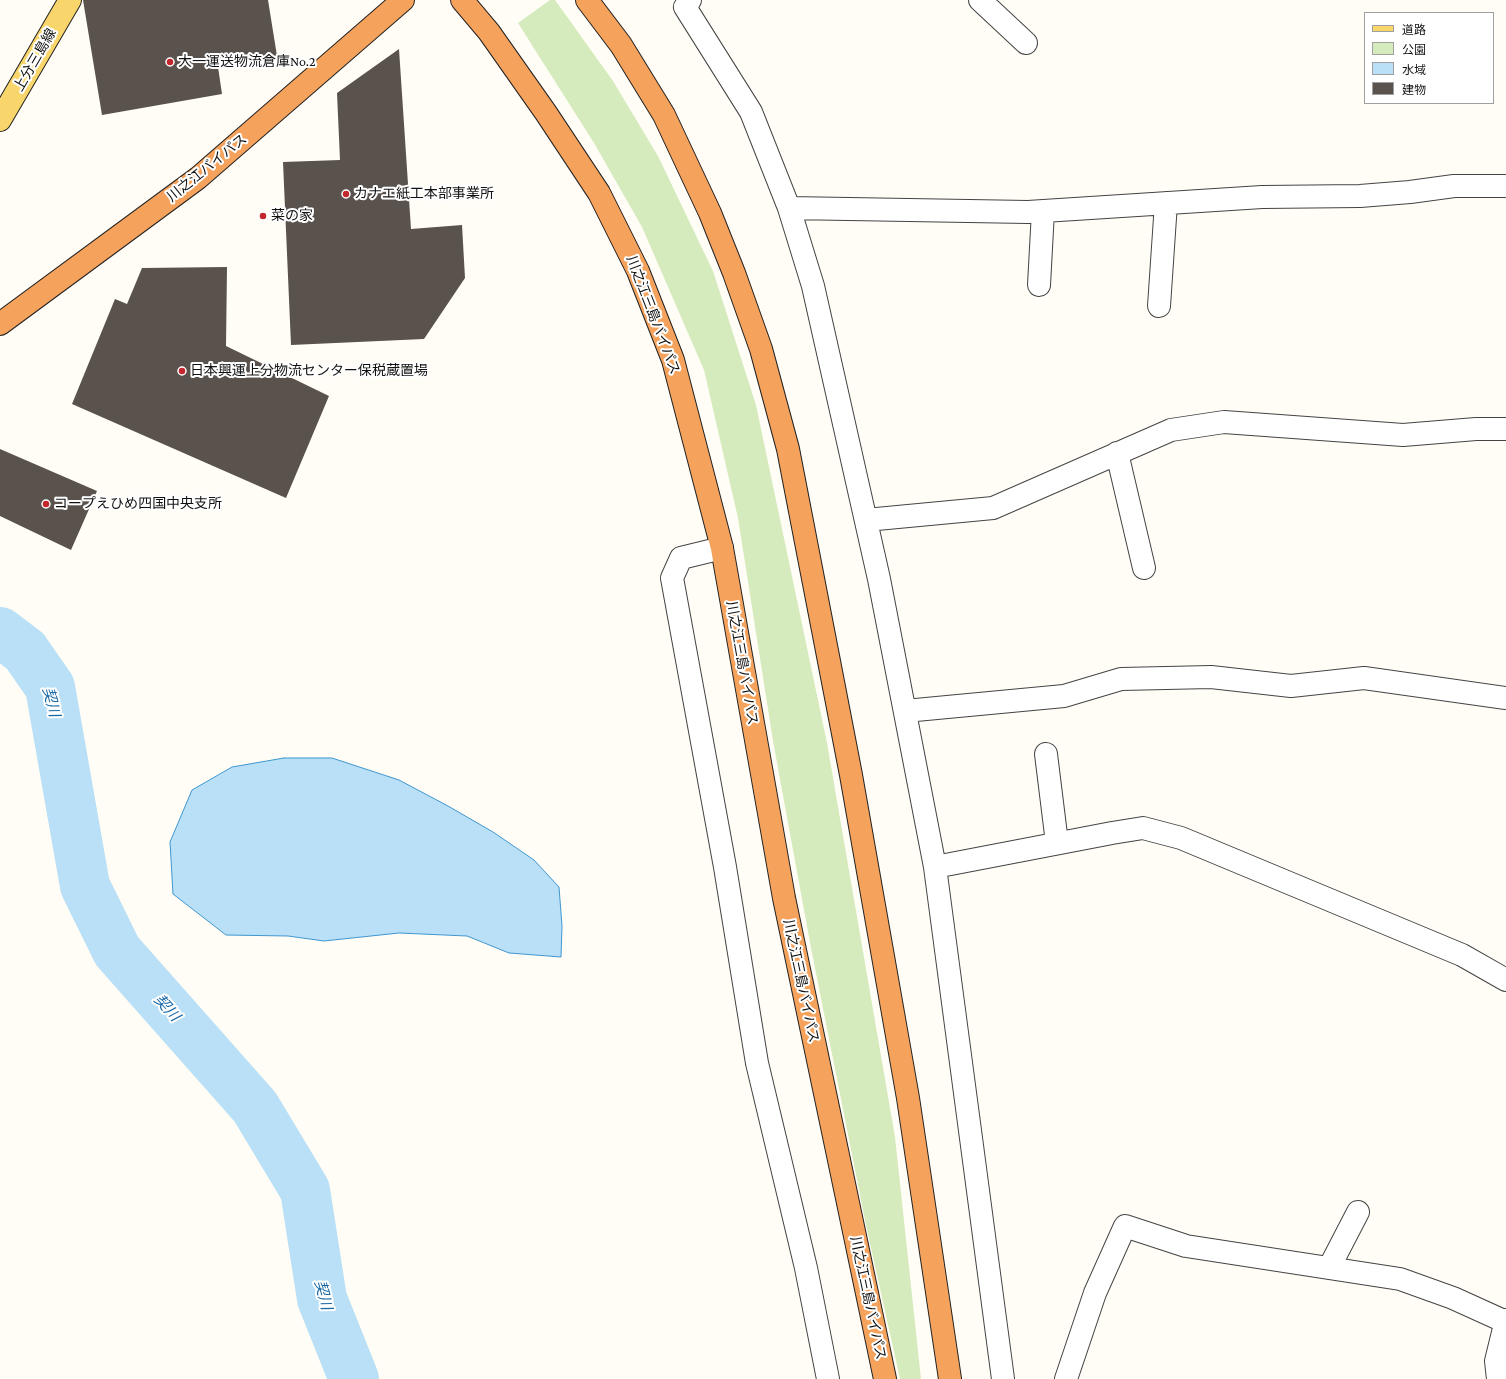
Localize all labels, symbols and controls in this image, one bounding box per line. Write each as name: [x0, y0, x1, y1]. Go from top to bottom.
legend: [1364, 12, 1494, 104]
text: 道路: [1402, 23, 1426, 37]
street label: 上分三島線: [10, 25, 60, 95]
text: 公園: [1402, 43, 1426, 57]
place label: 大一運送物流倉庫No.2: [178, 54, 316, 70]
marker: 大一運送物流倉庫No.2: [165, 57, 175, 67]
text: 水域: [1402, 63, 1426, 77]
text: 建物: [1402, 83, 1426, 97]
street label: 川之江バイパス: [164, 131, 250, 205]
place label: カナエ紙工本部事業所: [354, 186, 494, 202]
marker: カナエ紙工本部事業所: [341, 189, 351, 199]
place label: 菜の家: [271, 208, 313, 224]
marker: 菜の家: [258, 211, 268, 221]
street label: 川之江三島バイパス: [623, 253, 683, 377]
place label: 日本興運上分物流センター保税蔵置場: [190, 363, 428, 379]
marker: 日本興運上分物流センター保税蔵置場: [177, 366, 187, 376]
place label: コープえひめ四国中央支所: [54, 496, 222, 512]
marker: コープえひめ四国中央支所: [41, 499, 51, 509]
street label: 川之江三島バイパス: [723, 599, 761, 727]
water label: 契川: [38, 685, 64, 719]
street label: 川之江三島バイパス: [780, 918, 822, 1044]
water label: 契川: [150, 991, 184, 1025]
street label: 川之江三島バイパス: [847, 1235, 889, 1361]
water label: 契川: [310, 1278, 336, 1312]

